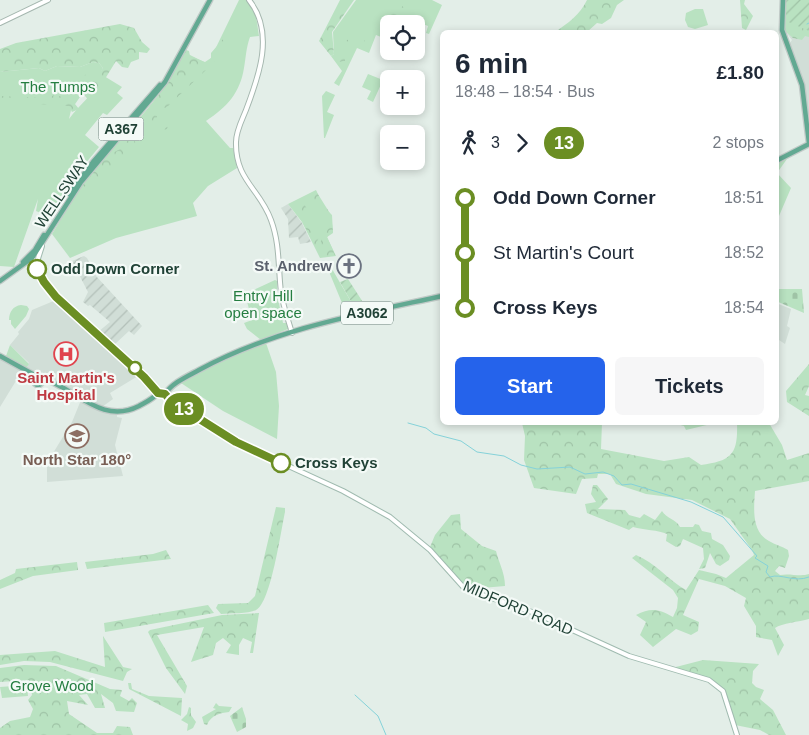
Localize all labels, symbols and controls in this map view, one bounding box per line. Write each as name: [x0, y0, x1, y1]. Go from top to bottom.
map controls: [380, 15, 425, 170]
button: locate: [380, 15, 425, 60]
text: 6 min: [455, 48, 528, 79]
text: £1.80: [716, 62, 764, 83]
button: +: [380, 70, 425, 115]
park label: The Tumps: [20, 78, 96, 95]
text: 18:48 – 18:54 · Bus: [455, 83, 595, 100]
road number: A367: [98, 118, 144, 140]
button: −: [380, 125, 425, 170]
icon: walk: [455, 129, 483, 157]
icon: forward: [508, 129, 536, 157]
text: 13: [554, 133, 574, 153]
text: 3: [491, 134, 500, 151]
text: 2 stops: [712, 134, 764, 151]
street label: WELLSWAY: [31, 152, 92, 231]
text: Odd Down Corner: [493, 187, 656, 208]
text: 18:51: [724, 189, 764, 206]
text: St Martin's Court: [493, 242, 634, 263]
text: 18:52: [724, 244, 764, 261]
church icon: St. Andrew: [336, 253, 362, 279]
place label: St. Andrew: [254, 257, 332, 274]
marker: Odd Down Corner: [27, 259, 47, 279]
place label: Odd Down Corner: [51, 260, 179, 277]
park label: Entry Hill open space: [224, 287, 302, 321]
text: Cross Keys: [493, 297, 598, 318]
text: 18:54: [724, 299, 764, 316]
road number: A3062: [341, 302, 393, 324]
hospital icon: Saint Martin's Hospital: [53, 341, 79, 367]
button: Start: [455, 357, 605, 415]
button: Tickets: [615, 357, 764, 415]
unlabelled marker: [128, 361, 142, 375]
place label: Saint Martin's Hospital: [17, 369, 115, 403]
line badge: 13: [162, 393, 206, 425]
text: 13: [174, 399, 194, 419]
school or university icon: North Star 180°: [64, 423, 90, 449]
place label: North Star 180°: [23, 451, 131, 468]
marker: Cross Keys: [271, 453, 291, 473]
place label: Cross Keys: [295, 454, 378, 471]
street label: MIDFORD ROAD: [461, 577, 576, 638]
park label: Grove Wood: [10, 677, 94, 694]

